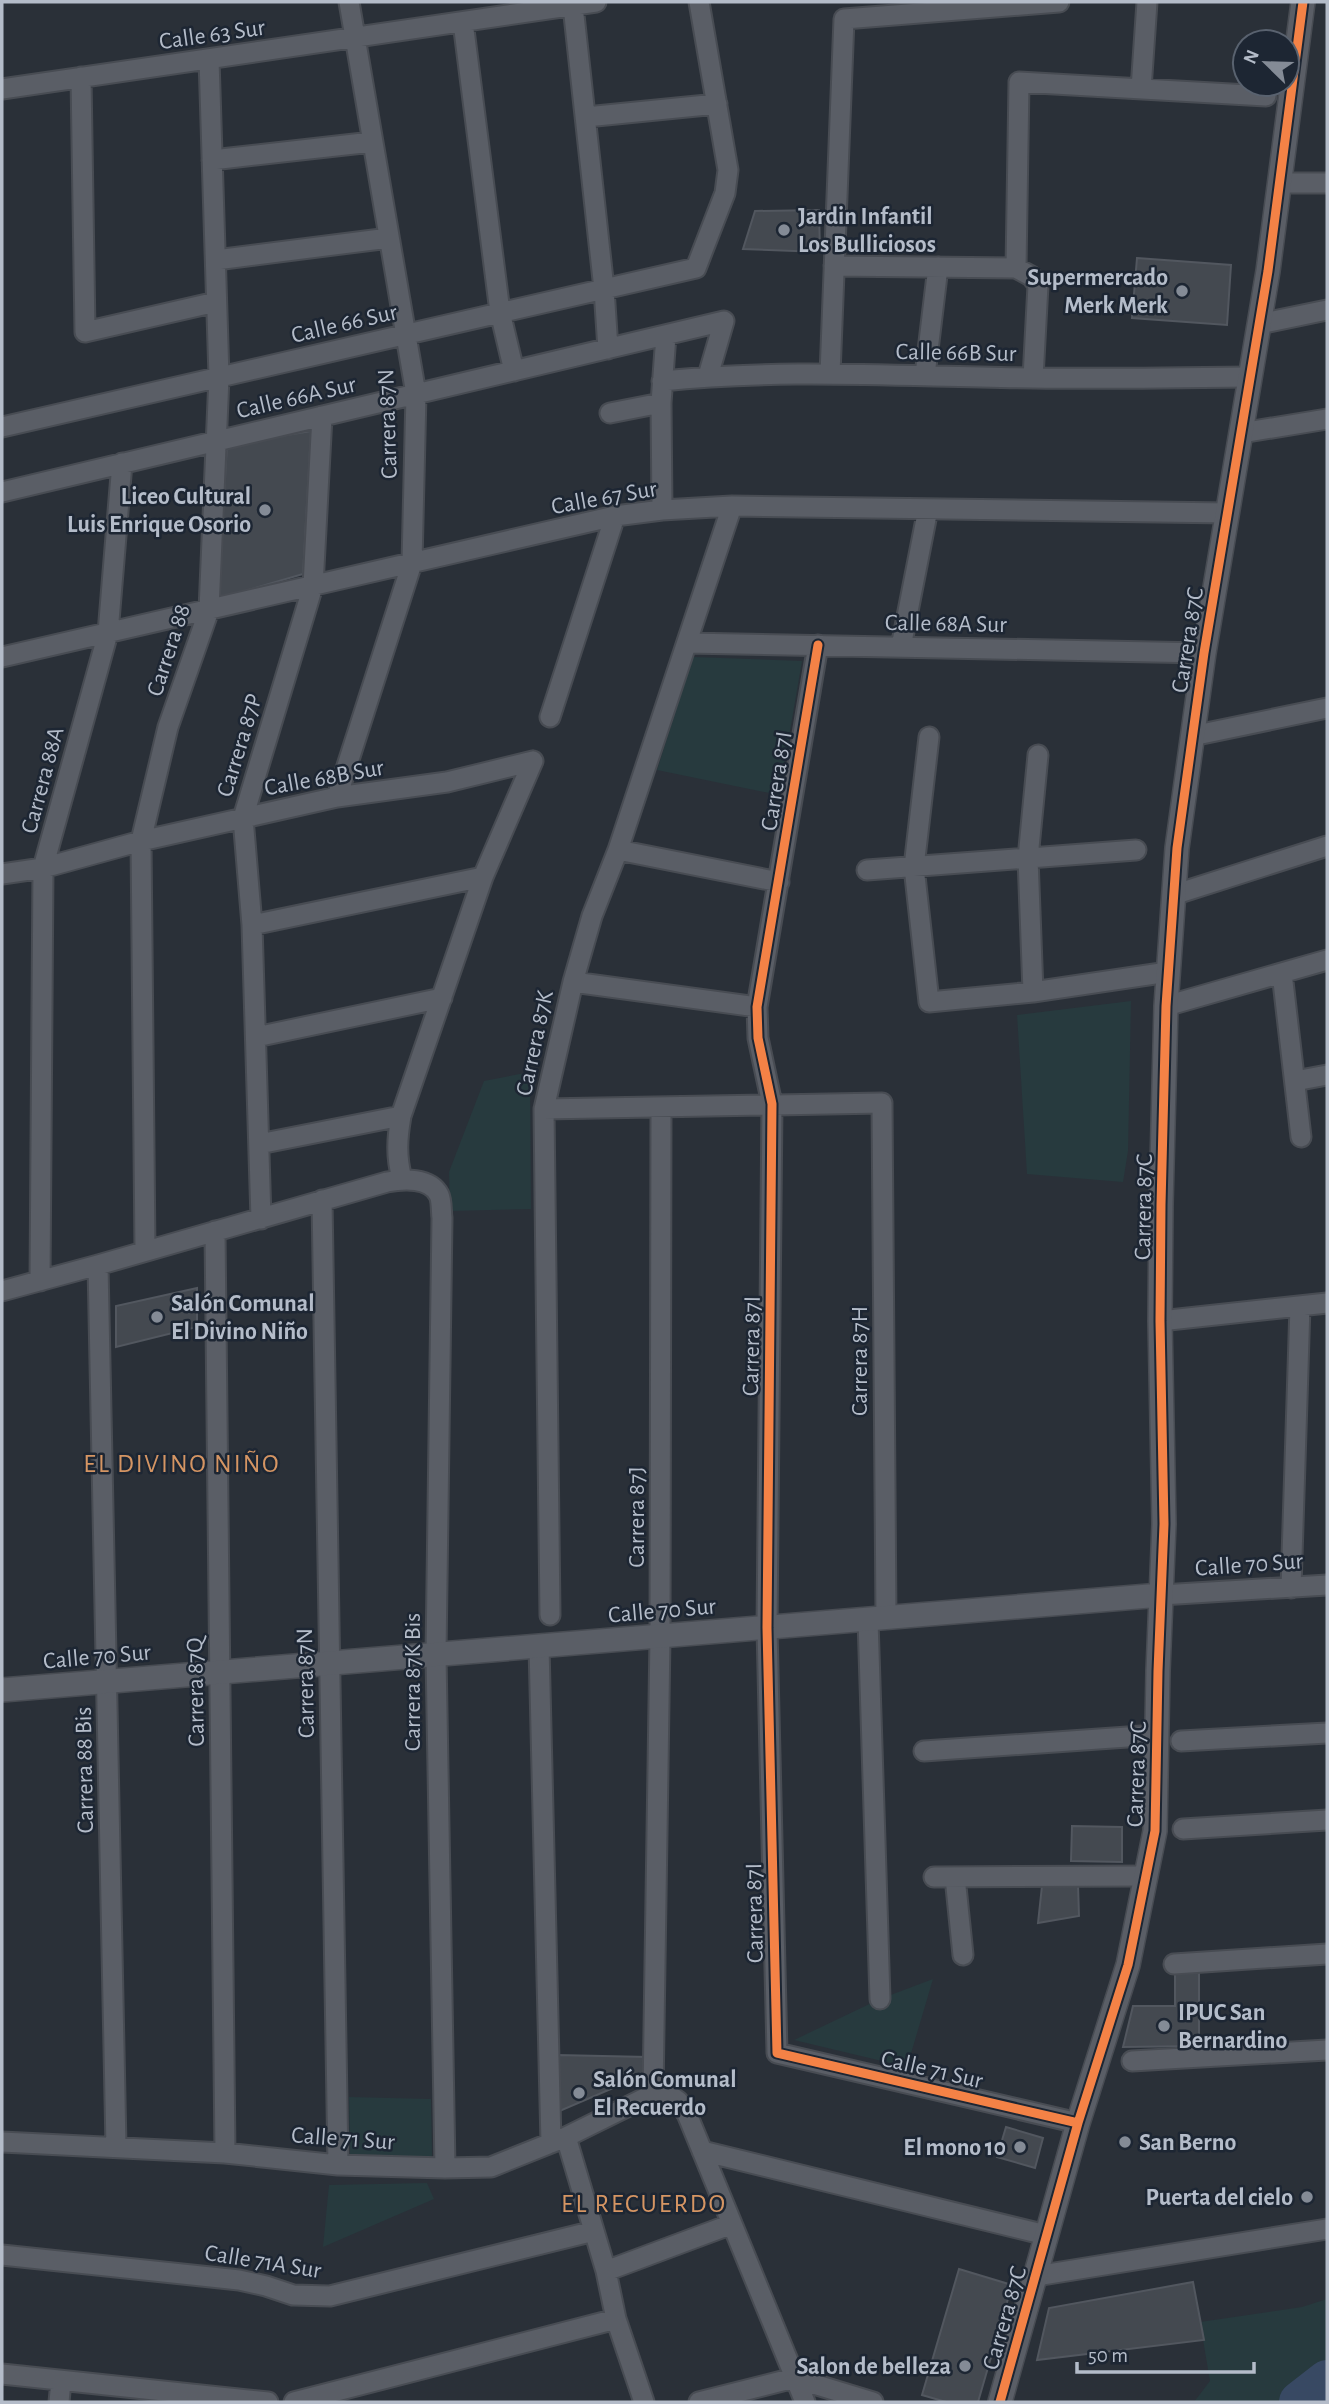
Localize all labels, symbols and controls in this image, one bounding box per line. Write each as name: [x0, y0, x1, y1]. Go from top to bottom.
street label: Calle 63 Sur: [158, 16, 267, 54]
north arrow: [1231, 28, 1301, 98]
text: N: [1240, 47, 1263, 67]
place label: Jardin Infantil Los Bulliciosos: [798, 205, 936, 257]
marker: Jardin Infantil Los Bulliciosos: [776, 222, 792, 238]
place label: Supermercado Merk Merk: [1027, 266, 1168, 318]
marker: Supermercado Merk Merk: [1174, 283, 1190, 299]
street label: Calle 66 Sur: [289, 300, 400, 348]
street label: Calle 66B Sur: [895, 340, 1017, 366]
street label: Carrera 87N: [374, 368, 402, 479]
street label: Calle 66A Sur: [234, 373, 359, 423]
street label: Calle 67 Sur: [550, 477, 659, 519]
place label: Liceo Cultural Luis Enrique Osorio: [67, 485, 251, 537]
marker: Liceo Cultural Luis Enrique Osorio: [257, 502, 273, 518]
street label: Carrera 87C: [1168, 586, 1208, 695]
street label: Carrera 88: [143, 601, 195, 699]
street label: Calle 68A Sur: [885, 611, 1007, 637]
street label: Carrera 87P: [213, 691, 267, 800]
street label: Carrera 88A: [17, 724, 69, 836]
street label: Carrera 87I: [757, 730, 797, 833]
street label: Calle 68B Sur: [262, 756, 386, 800]
street label: Carrera 87K: [512, 988, 558, 1098]
street label: Carrera 87C: [1131, 1154, 1157, 1260]
place label: Salón Comunal El Divino Niño: [171, 1292, 315, 1344]
street label: Carrera 87I: [739, 1296, 765, 1396]
street label: Carrera 87H: [848, 1306, 872, 1416]
marker: Salón Comunal El Divino Niño: [149, 1309, 165, 1325]
district label: EL DIVINO NIÑO: [83, 1450, 281, 1477]
street label: Carrera 87J: [625, 1466, 649, 1568]
street label: Calle 70 Sur: [1194, 1549, 1304, 1581]
street label: Calle 70 Sur: [607, 1594, 717, 1628]
street label: Carrera 87K Bis: [401, 1613, 425, 1751]
street label: Carrera 87N: [293, 1628, 319, 1738]
street label: Carrera 87Q: [183, 1635, 209, 1747]
street label: Calle 70 Sur: [42, 1640, 152, 1674]
street label: Carrera 88 Bis: [72, 1706, 98, 1834]
street label: Carrera 87C: [1123, 1721, 1151, 1828]
street label: Carrera 87I: [742, 1863, 768, 1963]
place label: IPUC San Bernardino: [1178, 2001, 1287, 2053]
marker: IPUC San Bernardino: [1156, 2018, 1172, 2034]
street label: Calle 71 Sur: [879, 2047, 985, 2093]
place label: Salón Comunal El Recuerdo: [593, 2068, 737, 2120]
marker: Salón Comunal El Recuerdo: [571, 2085, 587, 2101]
street label: Calle 71 Sur: [290, 2123, 396, 2155]
place label: San Berno: [1139, 2131, 1236, 2155]
marker: San Berno: [1117, 2134, 1133, 2150]
place label: El mono 10: [903, 2136, 1006, 2160]
marker: El mono 10: [1012, 2139, 1028, 2155]
place label: Puerta del cielo: [1146, 2186, 1293, 2210]
marker: Puerta del cielo: [1299, 2189, 1315, 2205]
district label: EL RECUERDO: [561, 2191, 727, 2217]
street label: Calle 71A Sur: [203, 2241, 323, 2283]
street label: Carrera 87C: [979, 2264, 1031, 2373]
scale bar: [1077, 2330, 1254, 2374]
text: 50 m: [1088, 2345, 1128, 2366]
place label: Salon de belleza: [797, 2355, 951, 2379]
marker: Salon de belleza: [957, 2358, 973, 2374]

